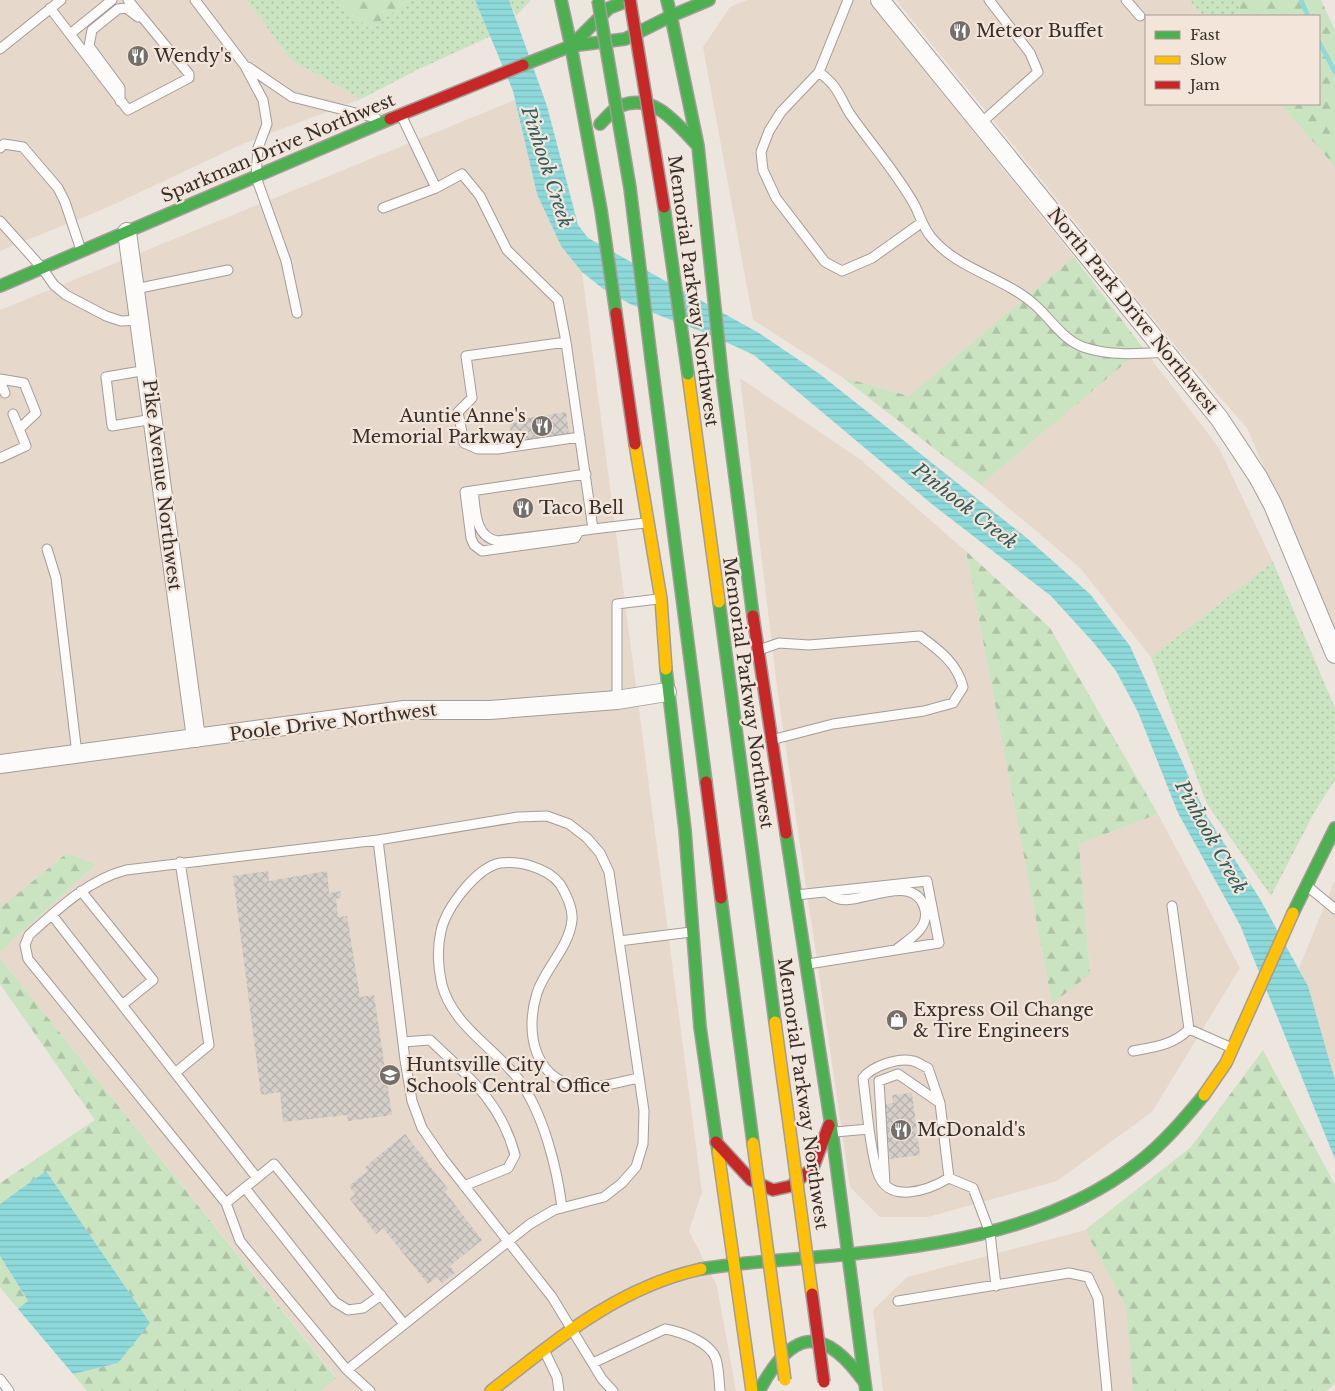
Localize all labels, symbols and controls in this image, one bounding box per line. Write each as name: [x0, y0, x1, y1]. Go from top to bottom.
legend: [1145, 15, 1320, 105]
restaurant icon: Meteor Buffet: [948, 19, 972, 43]
place label: Meteor Buffet: [976, 20, 1104, 42]
text: Fast: [1190, 25, 1221, 44]
restaurant icon: Wendy's: [126, 44, 150, 68]
place label: Wendy's: [153, 45, 232, 67]
text: Slow: [1190, 50, 1227, 69]
text: Jam: [1188, 75, 1220, 94]
street label: Sparkman Drive Northwest: [158, 89, 398, 207]
water label: Pinhook Creek: [516, 102, 577, 231]
street label: Memorial Parkway Northwest: [663, 154, 723, 428]
street label: North Park Drive Northwest: [1043, 203, 1223, 419]
street label: Pike Avenue Northwest: [138, 378, 186, 592]
place label: Auntie Anne's Memorial Parkway: [352, 405, 526, 448]
restaurant icon: Auntie Anne's Memorial Parkway: [530, 414, 554, 438]
water label: Pinhook Creek: [907, 457, 1022, 554]
restaurant icon: Taco Bell: [511, 496, 535, 520]
place label: Taco Bell: [539, 497, 624, 519]
street label: Memorial Parkway Northwest: [718, 556, 778, 830]
street label: Poole Drive Northwest: [228, 698, 438, 746]
water label: Pinhook Creek: [1170, 775, 1252, 898]
street label: Memorial Parkway Northwest: [773, 957, 833, 1231]
place label: Express Oil Change & Tire Engineers: [913, 999, 1094, 1042]
shop icon: Express Oil Change & Tire Engineers: [885, 1008, 909, 1032]
place label: Huntsville City Schools Central Office: [406, 1054, 610, 1097]
school or university icon: Huntsville City Schools Central Office: [378, 1063, 402, 1087]
restaurant icon: McDonald's: [889, 1118, 913, 1142]
place label: McDonald's: [917, 1119, 1026, 1141]

